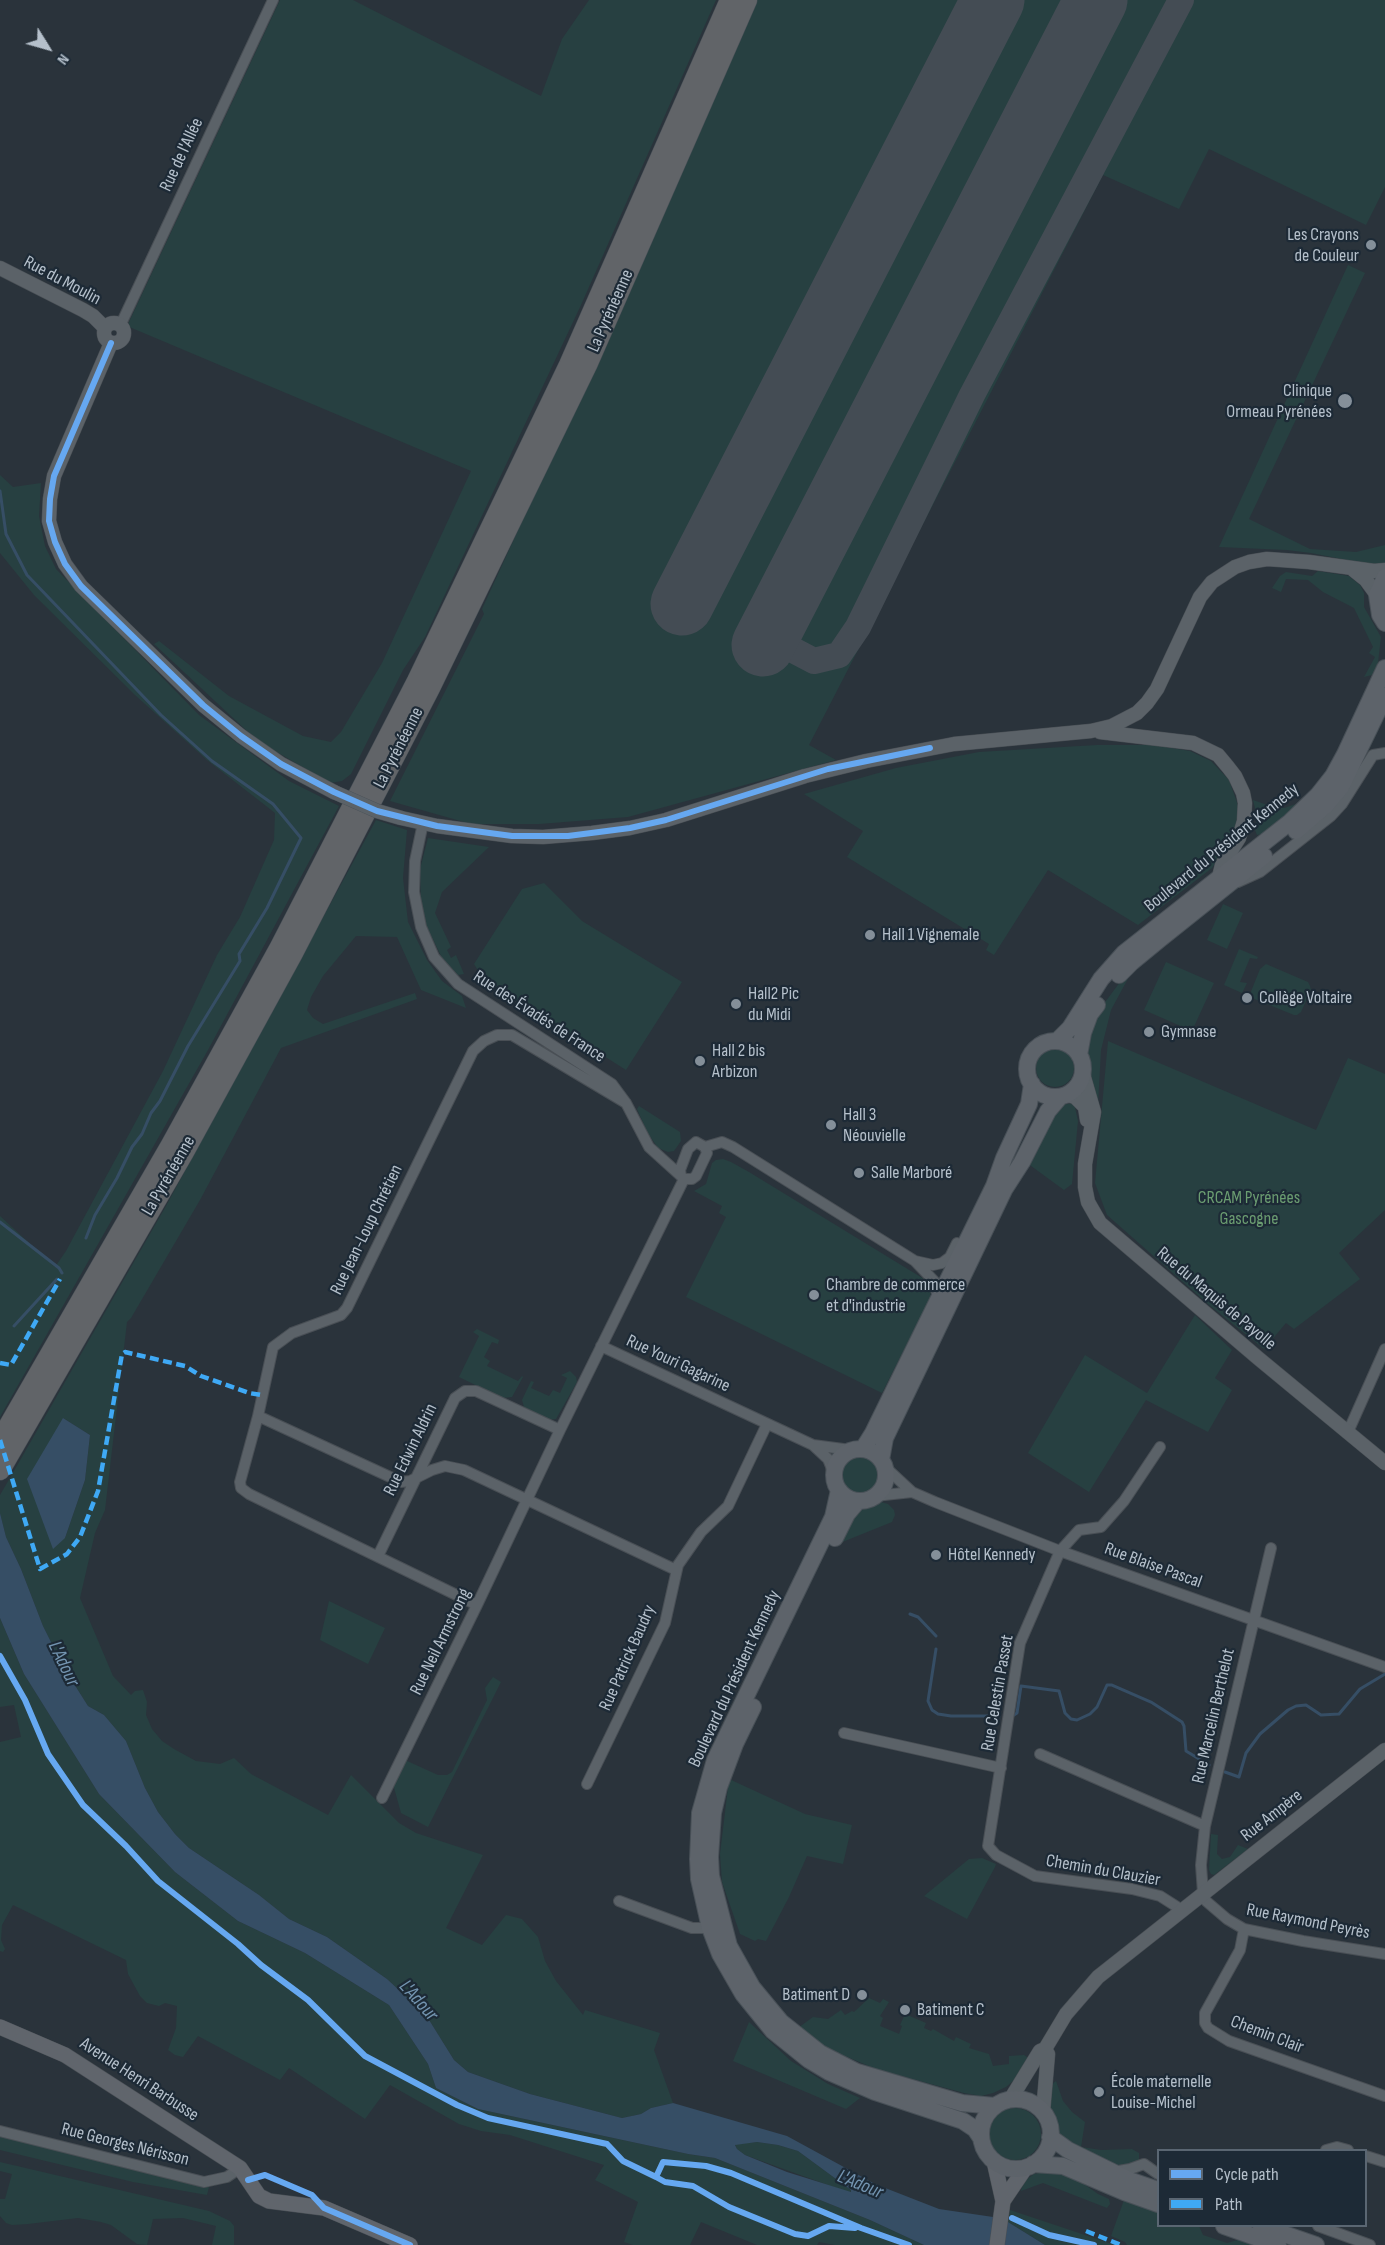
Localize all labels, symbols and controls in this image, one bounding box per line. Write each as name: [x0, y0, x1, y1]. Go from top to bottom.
north arrow: [18, 18, 78, 78]
text: N: [53, 50, 73, 68]
street label: Rue de l'Allée: [156, 115, 208, 195]
place label: Les Crayons de Couleur: [1287, 224, 1359, 266]
marker: Les Crayons de Couleur: [1364, 238, 1378, 252]
street label: Rue du Moulin: [20, 252, 104, 310]
street label: La Pyrénéenne: [583, 266, 639, 356]
place label: Clinique Ormeau Pyrénées: [1226, 380, 1332, 422]
marker: Clinique Ormeau Pyrénées: [1336, 392, 1354, 410]
street label: La Pyrénéenne: [369, 704, 429, 792]
street label: Boulevard du Président Kennedy: [1140, 779, 1304, 917]
place label: Hall 1 Vignemale: [882, 924, 979, 946]
marker: Hall 1 Vignemale: [863, 928, 877, 942]
street label: Rue des Évadés de France: [469, 966, 609, 1068]
place label: Hall2 Pic du Midi: [748, 983, 799, 1026]
place label: Collège Voltaire: [1259, 987, 1352, 1009]
marker: Collège Voltaire: [1240, 991, 1254, 1005]
marker: Hall2 Pic du Midi: [729, 997, 743, 1011]
place label: Gymnase: [1161, 1021, 1217, 1043]
marker: Gymnase: [1142, 1025, 1156, 1039]
place label: Hall 2 bis Arbizon: [712, 1040, 765, 1082]
marker: Hall 2 bis Arbizon: [693, 1054, 707, 1068]
place label: Hall 3 Néouvielle: [843, 1104, 906, 1146]
marker: Hall 3 Néouvielle: [824, 1118, 838, 1132]
street label: La Pyrénéenne: [138, 1132, 200, 1220]
street label: Rue Jean-Loup Chrétien: [326, 1161, 408, 1299]
place label: Salle Marboré: [871, 1162, 952, 1184]
marker: Salle Marboré: [852, 1166, 866, 1180]
park label: CRCAM Pyrénées Gascogne: [1198, 1187, 1300, 1230]
street label: Rue du Maquis de Payolle: [1152, 1243, 1280, 1355]
place label: Chambre de commerce et d'industrie: [826, 1274, 965, 1316]
marker: Chambre de commerce et d'industrie: [807, 1288, 821, 1302]
street label: Rue Youri Gagarine: [623, 1331, 733, 1397]
street label: Rue Edwin Aldrin: [379, 1400, 443, 1500]
street label: Rue Blaise Pascal: [1101, 1538, 1205, 1594]
place label: Hôtel Kennedy: [948, 1544, 1036, 1566]
marker: Hôtel Kennedy: [929, 1548, 943, 1562]
street label: Rue Neil Armstrong: [406, 1585, 476, 1699]
street label: Boulevard du Président Kennedy: [684, 1587, 786, 1771]
street label: Rue Patrick Baudry: [595, 1602, 661, 1714]
street label: Rue Celestin Passet: [977, 1633, 1019, 1753]
water label: L'Adour: [42, 1637, 84, 1691]
street label: Rue Marcelin Berthelot: [1188, 1646, 1240, 1786]
street label: Rue Ampère: [1237, 1785, 1307, 1847]
street label: Chemin du Clauzier: [1044, 1850, 1162, 1892]
street label: Rue Raymond Peyrès: [1245, 1899, 1371, 1945]
water label: L'Adour: [393, 1975, 443, 2027]
place label: Batiment D: [782, 1984, 850, 2006]
marker: Batiment D: [855, 1988, 869, 2002]
place label: Batiment C: [917, 1999, 985, 2021]
marker: Batiment C: [898, 2003, 912, 2017]
street label: Chemin Clair: [1227, 2011, 1307, 2059]
street label: Avenue Henri Barbusse: [75, 2034, 203, 2126]
place label: École maternelle Louise-Michel: [1111, 2071, 1211, 2114]
marker: École maternelle Louise-Michel: [1092, 2085, 1106, 2099]
street label: Rue Georges Nérisson: [59, 2119, 191, 2171]
legend: [1157, 2149, 1367, 2227]
text: Cycle path: [1215, 2164, 1279, 2185]
water label: L'Adour: [834, 2165, 886, 2205]
text: Path: [1215, 2194, 1243, 2215]

